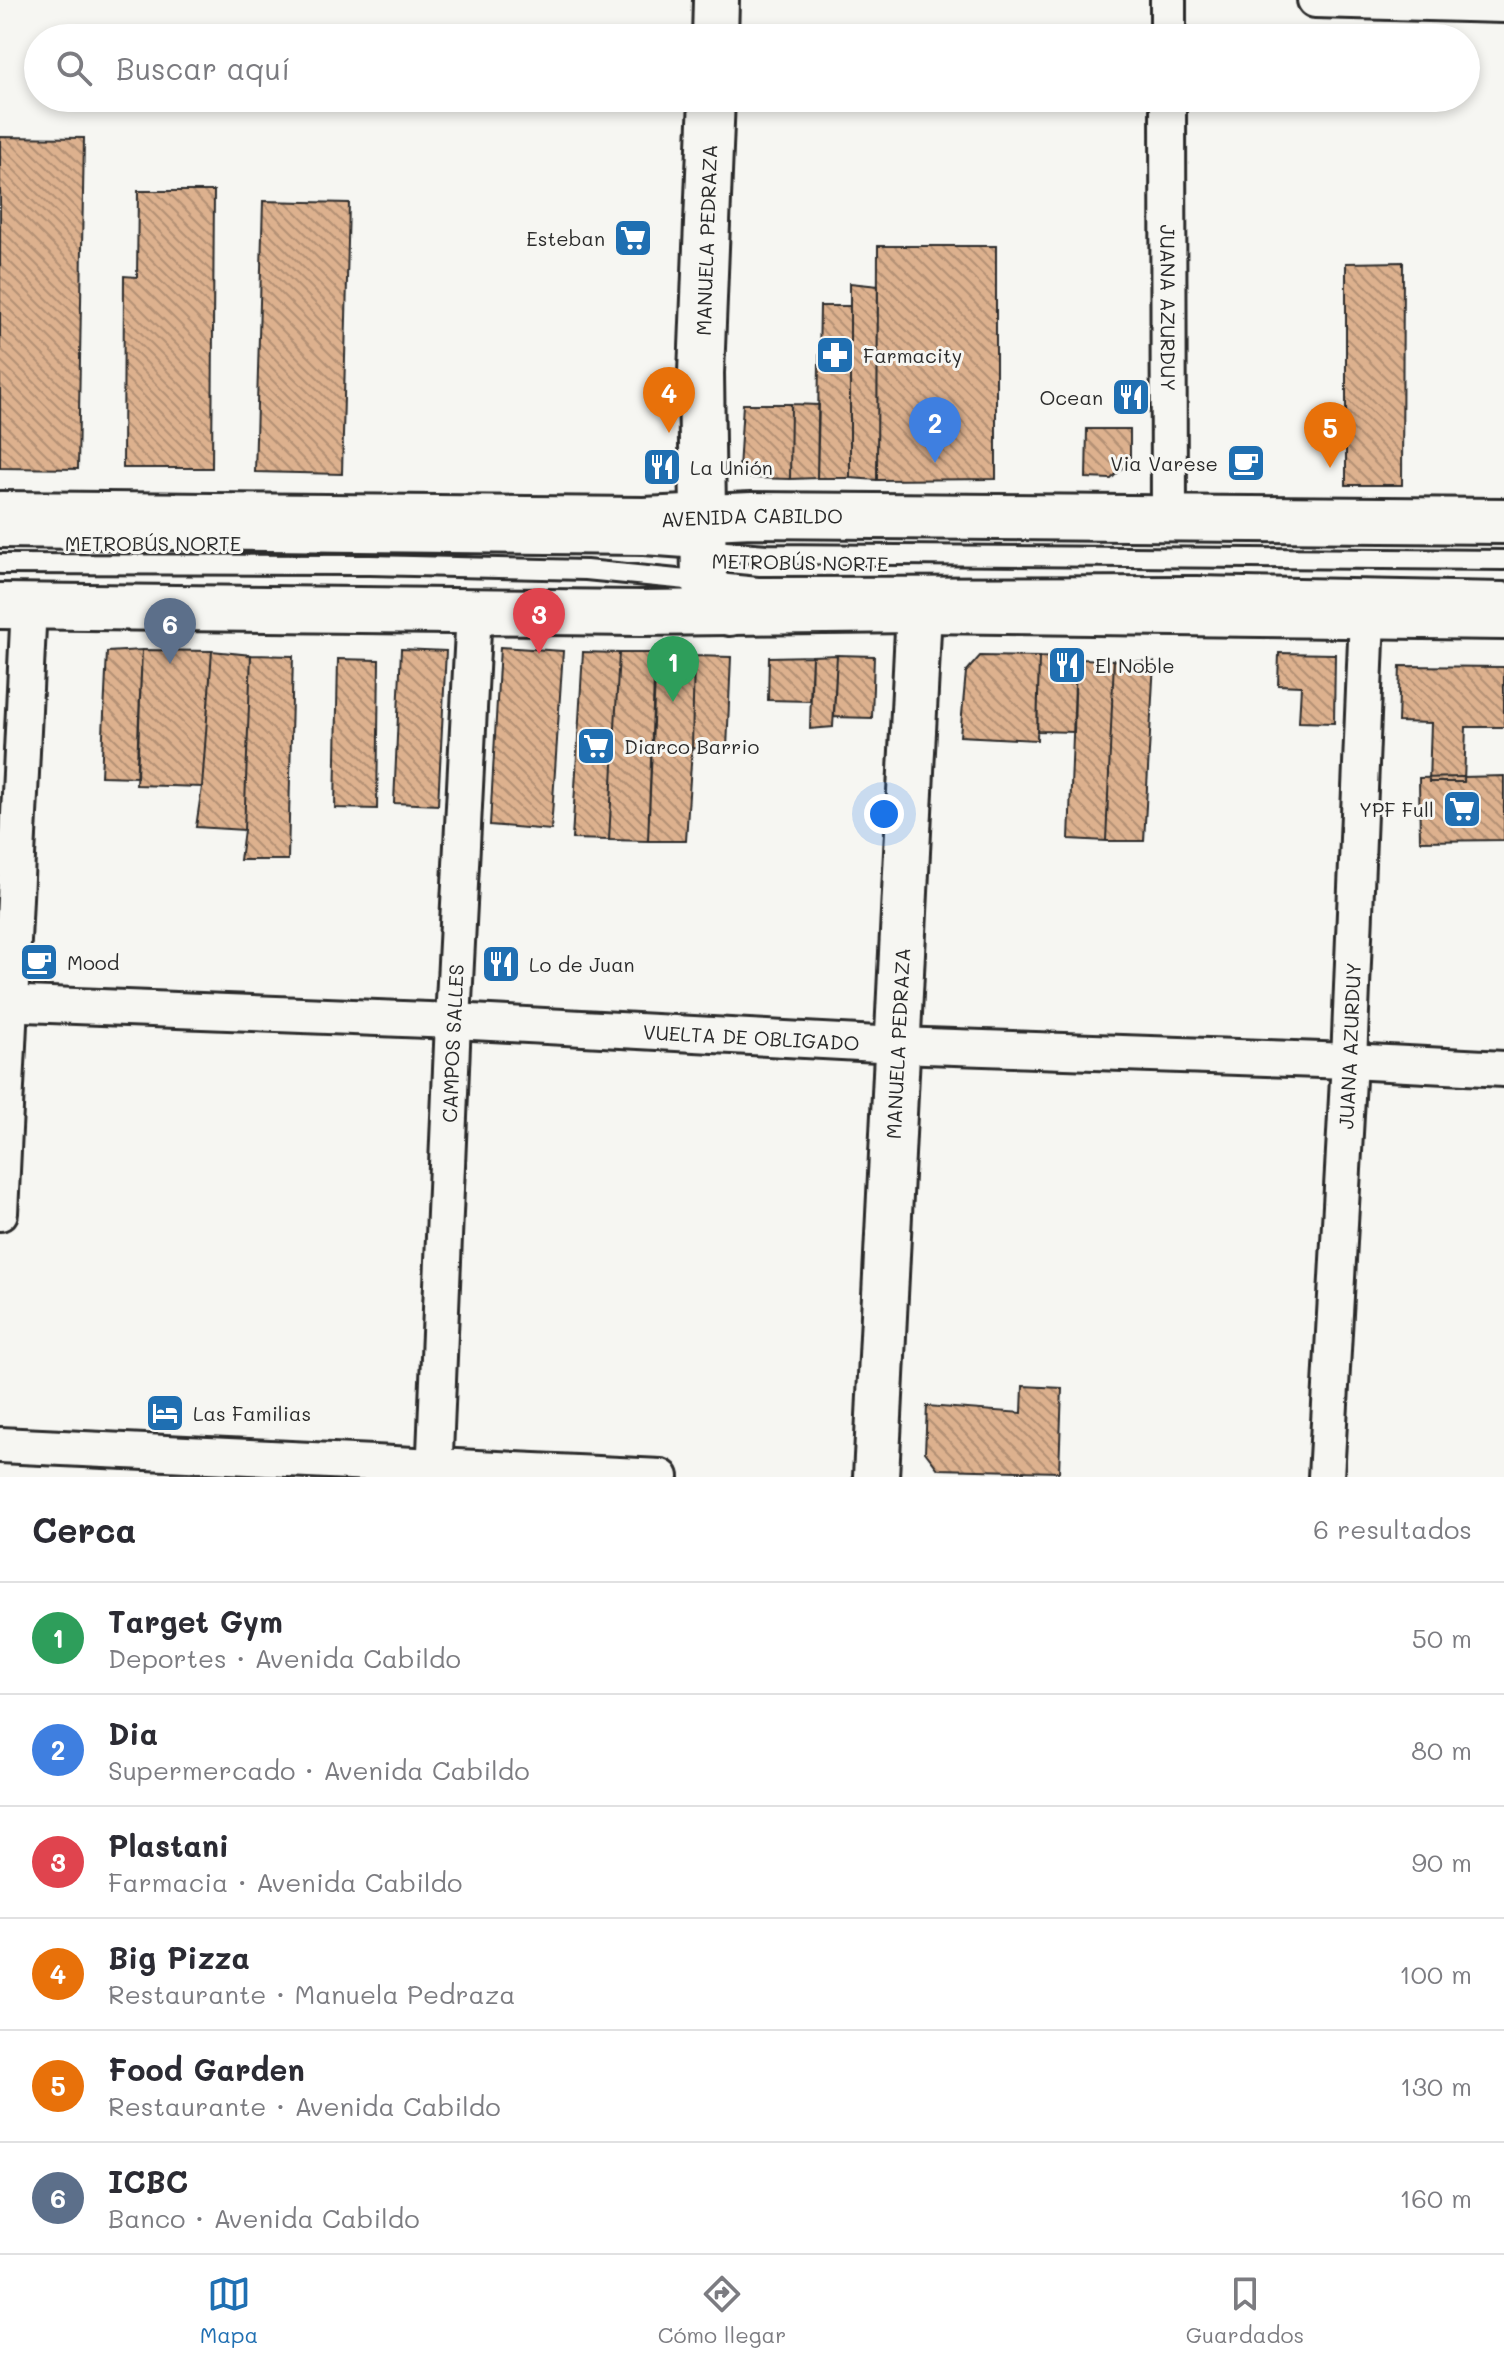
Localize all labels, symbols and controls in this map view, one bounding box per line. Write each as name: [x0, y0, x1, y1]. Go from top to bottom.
search box: [24, 24, 1480, 112]
icon: search: [52, 46, 96, 90]
text: Buscar aquí: [116, 48, 290, 88]
street label: MANUELA PEDRAZA: [690, 144, 722, 336]
supermarket icon: Esteban: [612, 217, 654, 259]
place label: Esteban: [526, 225, 605, 251]
street label: JUANA AZURDUY: [1155, 225, 1182, 391]
pharmacy icon: Farmacity: [814, 334, 856, 376]
place label: Farmacity: [863, 342, 962, 368]
pin: 4: [643, 367, 695, 433]
restaurant icon: Ocean: [1110, 376, 1152, 418]
place label: Ocean: [1039, 384, 1103, 410]
pin: 2: [909, 397, 961, 463]
pin: 5: [1304, 402, 1356, 468]
cafe icon: Via Varese: [1225, 442, 1267, 484]
restaurant icon: La Unión: [641, 446, 683, 488]
place label: Via Varese: [1110, 450, 1218, 476]
place label: La Unión: [690, 454, 773, 480]
street label: AVENIDA CABILDO: [660, 502, 843, 532]
street label: METROBÚS NORTE: [65, 530, 241, 556]
street label: METROBÚS NORTE: [711, 547, 889, 577]
pin: 3: [513, 588, 565, 654]
pin: 6: [144, 598, 196, 664]
pin: 1: [647, 636, 699, 702]
restaurant icon: El Noble: [1046, 644, 1088, 686]
place label: El Noble: [1095, 652, 1175, 678]
supermarket icon: Diarco Barrio: [575, 725, 617, 767]
place label: Diarco Barrio: [624, 733, 759, 759]
supermarket icon: YPF Full: [1441, 788, 1483, 830]
your location: [864, 794, 904, 834]
place label: YPF Full: [1359, 796, 1434, 822]
cafe icon: Mood: [18, 941, 60, 983]
restaurant icon: Lo de Juan: [480, 943, 522, 985]
street label: MANUELA PEDRAZA: [880, 947, 915, 1140]
place label: Mood: [67, 949, 119, 975]
place label: Lo de Juan: [529, 951, 635, 977]
street label: JUANA AZURDUY: [1332, 962, 1366, 1130]
street label: CAMPOS SALLES: [436, 963, 469, 1123]
street label: VUELTA DE OBLIGADO: [642, 1018, 860, 1056]
hotel icon: Las Familias: [144, 1392, 186, 1434]
place label: Las Familias: [193, 1400, 311, 1426]
text: Cerca: [32, 1507, 136, 1552]
text: 6 resultados: [1313, 1512, 1472, 1546]
text: Target Gym: [108, 1601, 283, 1641]
text: 1: [52, 1621, 64, 1655]
text: 50 m: [1412, 1621, 1472, 1655]
text: Deportes · Avenida Cabildo: [108, 1641, 461, 1675]
text: Dia: [108, 1713, 158, 1753]
text: 2: [51, 1733, 65, 1767]
text: 80 m: [1411, 1733, 1472, 1767]
text: Supermercado · Avenida Cabildo: [108, 1753, 530, 1787]
text: Plastani: [108, 1825, 229, 1865]
text: 3: [50, 1845, 66, 1879]
text: 90 m: [1412, 1845, 1472, 1879]
text: Farmacia · Avenida Cabildo: [108, 1865, 462, 1899]
text: Big Pizza: [108, 1937, 250, 1977]
text: 4: [50, 1957, 66, 1991]
text: 100 m: [1399, 1957, 1472, 1991]
text: Restaurante · Manuela Pedraza: [108, 1977, 515, 2011]
text: Food Garden: [108, 2049, 305, 2089]
text: 5: [50, 2069, 66, 2103]
text: 130 m: [1400, 2069, 1472, 2103]
text: Restaurante · Avenida Cabildo: [108, 2089, 501, 2123]
text: ICBC: [108, 2161, 188, 2201]
text: 6: [50, 2181, 66, 2215]
text: 160 m: [1400, 2181, 1472, 2215]
text: Banco · Avenida Cabildo: [108, 2201, 420, 2235]
tab: Mapa: [200, 2272, 258, 2349]
tab: Cómo llegar: [658, 2272, 786, 2349]
tab: Guardados: [1186, 2272, 1304, 2349]

